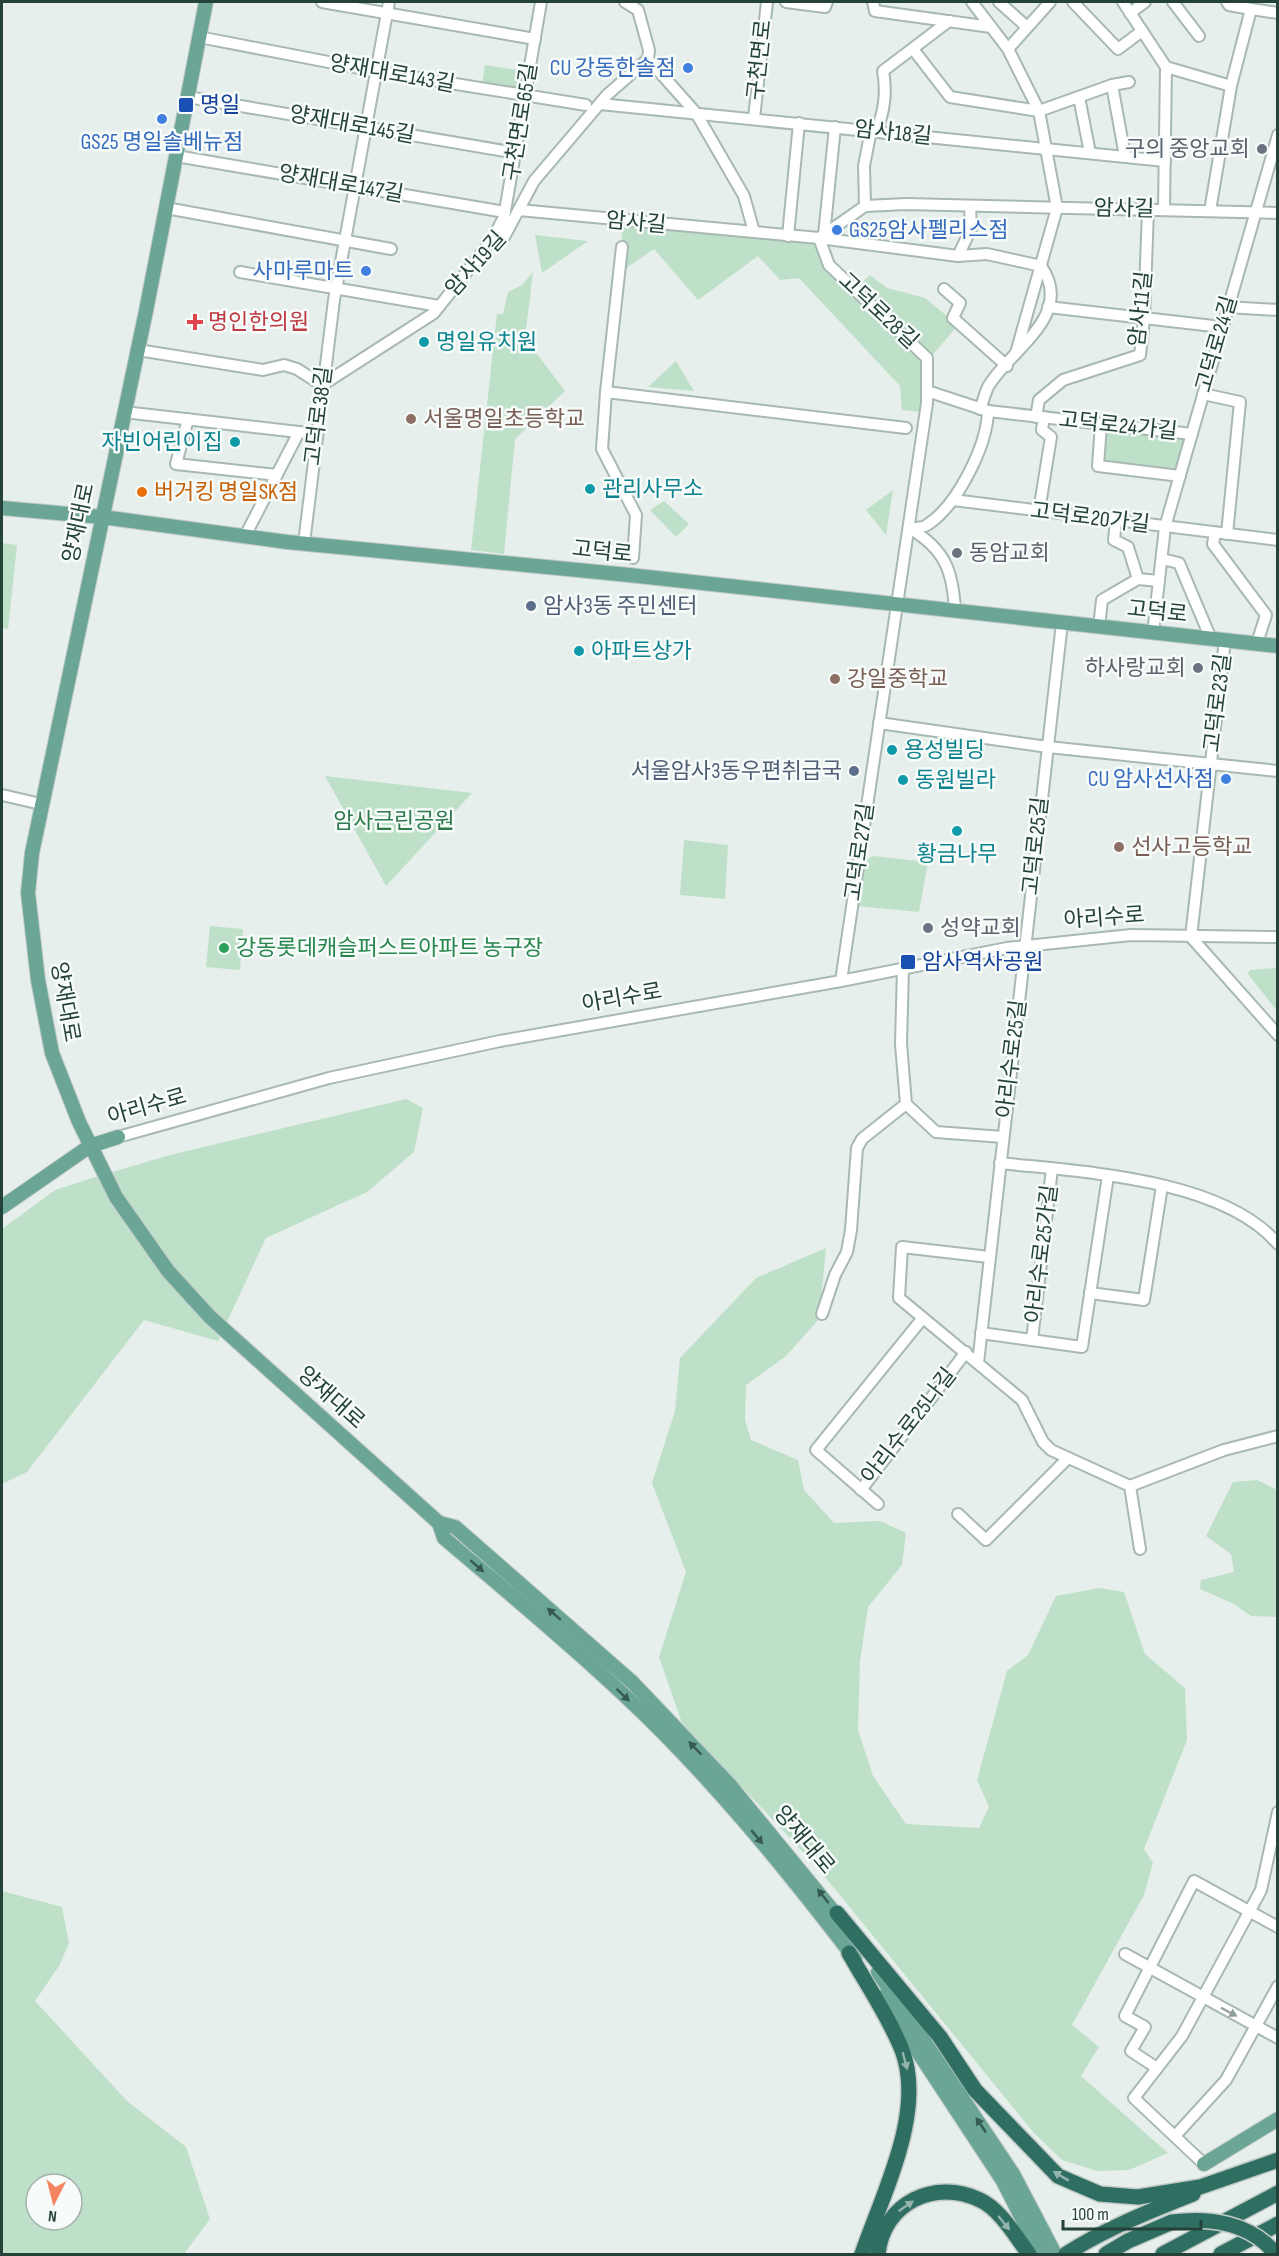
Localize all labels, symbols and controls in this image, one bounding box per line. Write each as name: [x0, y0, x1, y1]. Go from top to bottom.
street label: 구천면로: [742, 18, 778, 102]
street label: 양재대로143길: [327, 50, 457, 98]
place label: CU 강동한솔점: [550, 55, 676, 82]
street label: 구천면로65길: [498, 61, 544, 183]
marker: CU 강동한솔점: [681, 61, 695, 75]
place label: 명일: [200, 92, 240, 119]
marker: 명일: [177, 96, 195, 114]
street label: 양재대로145길: [287, 101, 417, 149]
marker: GS25 명일솔베뉴점: [155, 112, 169, 126]
street label: 암사18길: [853, 115, 933, 151]
place label: GS25 명일솔베뉴점: [80, 129, 244, 156]
place label: 구의 중앙교회: [1125, 136, 1250, 163]
marker: 구의 중앙교회: [1255, 142, 1269, 156]
street label: 양재대로147길: [276, 160, 406, 208]
street label: 암사길: [1093, 195, 1155, 223]
street label: 암사길: [605, 207, 667, 239]
place label: GS25암사펠리스점: [849, 217, 1009, 244]
marker: GS25암사펠리스점: [830, 223, 844, 237]
street label: 암사19길: [440, 226, 512, 302]
place label: 사마루마트: [253, 258, 354, 285]
marker: 사마루마트: [359, 264, 373, 278]
street label: 고덕로28길: [832, 267, 924, 355]
street label: 암사11길: [1124, 270, 1158, 348]
street label: 고덕로24길: [1190, 293, 1244, 395]
place label: 명인한의원: [208, 309, 309, 336]
marker: 명인한의원: [186, 313, 204, 331]
place label: 명일유치원: [436, 329, 537, 356]
marker: 명일유치원: [417, 335, 431, 349]
street label: 고덕로38길: [300, 365, 338, 467]
place label: 서울명일초등학교: [423, 406, 585, 433]
street label: 고덕로24가길: [1057, 406, 1179, 446]
marker: 서울명일초등학교: [404, 412, 418, 426]
place label: 자빈어린이집: [102, 429, 223, 456]
marker: 자빈어린이집: [228, 435, 242, 449]
place label: 관리사무소: [602, 476, 703, 503]
place label: 버거킹 명일SK점: [154, 479, 298, 506]
street label: 양재대로: [57, 481, 101, 565]
marker: 관리사무소: [583, 482, 597, 496]
marker: 버거킹 명일SK점: [135, 485, 149, 499]
street label: 고덕로20가길: [1029, 497, 1151, 539]
street label: 고덕로: [570, 535, 634, 569]
place label: 동암교회: [969, 540, 1050, 567]
marker: 동암교회: [950, 546, 964, 560]
place label: 암사3동 주민센터: [543, 593, 697, 620]
street label: 고덕로: [1125, 595, 1189, 629]
marker: 암사3동 주민센터: [524, 599, 538, 613]
place label: 아파트상가: [591, 638, 692, 665]
marker: 아파트상가: [572, 644, 586, 658]
street label: 고덕로23길: [1199, 652, 1237, 754]
place label: 하사랑교회: [1085, 655, 1186, 682]
marker: 하사랑교회: [1191, 661, 1205, 675]
place label: 강일중학교: [847, 666, 948, 693]
marker: 강일중학교: [828, 672, 842, 686]
place label: 용성빌딩: [904, 737, 985, 764]
marker: 용성빌딩: [885, 743, 899, 757]
place label: 서울암사3동우편취급국: [630, 758, 842, 785]
marker: 서울암사3동우편취급국: [847, 764, 861, 778]
place label: CU 암사선사점: [1088, 766, 1214, 793]
place label: 동원빌라: [915, 767, 996, 794]
marker: CU 암사선사점: [1219, 772, 1233, 786]
marker: 동원빌라: [896, 773, 910, 787]
street label: 고덕로25길: [1017, 795, 1055, 897]
street label: 고덕로27길: [840, 801, 880, 903]
park label: 암사근린공원: [333, 808, 455, 835]
marker: 황금나무: [950, 824, 964, 838]
place label: 선사고등학교: [1131, 834, 1252, 861]
marker: 선사고등학교: [1112, 840, 1126, 854]
place label: 황금나무: [917, 841, 997, 868]
street label: 아리수로: [1063, 902, 1145, 934]
place label: 성약교회: [940, 915, 1021, 942]
marker: 성약교회: [921, 921, 935, 935]
place label: 강동롯데캐슬퍼스트아파트 농구장: [236, 935, 543, 962]
marker: 강동롯데캐슬퍼스트아파트 농구장: [217, 941, 231, 955]
place label: 암사역사공원: [922, 949, 1043, 976]
marker: 암사역사공원: [899, 953, 917, 971]
street label: 양재대로: [45, 960, 85, 1044]
street label: 아리수로: [580, 978, 664, 1018]
street label: 아리수로25길: [991, 998, 1033, 1120]
street label: 아리수로: [104, 1083, 190, 1131]
street label: 아리수로25가길: [1020, 1183, 1064, 1325]
street label: 양재대로: [292, 1361, 370, 1435]
street label: 아리수로25나길: [855, 1363, 963, 1489]
one-way arrow: [469, 1559, 484, 1572]
one-way arrow: [547, 1608, 562, 1621]
one-way arrow: [616, 1687, 630, 1701]
one-way arrow: [689, 1742, 703, 1756]
street label: 양재대로: [768, 1800, 840, 1880]
one-way arrow: [750, 1829, 763, 1845]
one-way arrow: [817, 1888, 829, 1903]
one-way arrow: [1221, 2007, 1238, 2017]
one-way arrow: [900, 2052, 910, 2070]
one-way arrow: [976, 2117, 987, 2133]
one-way arrow: [1053, 2170, 1069, 2181]
north arrow: [24, 2172, 84, 2232]
scale bar: [1063, 2193, 1201, 2231]
one-way arrow: [897, 2200, 913, 2212]
text: 100 m: [1072, 2204, 1109, 2225]
text: N: [47, 2206, 58, 2225]
one-way arrow: [998, 2216, 1010, 2231]

